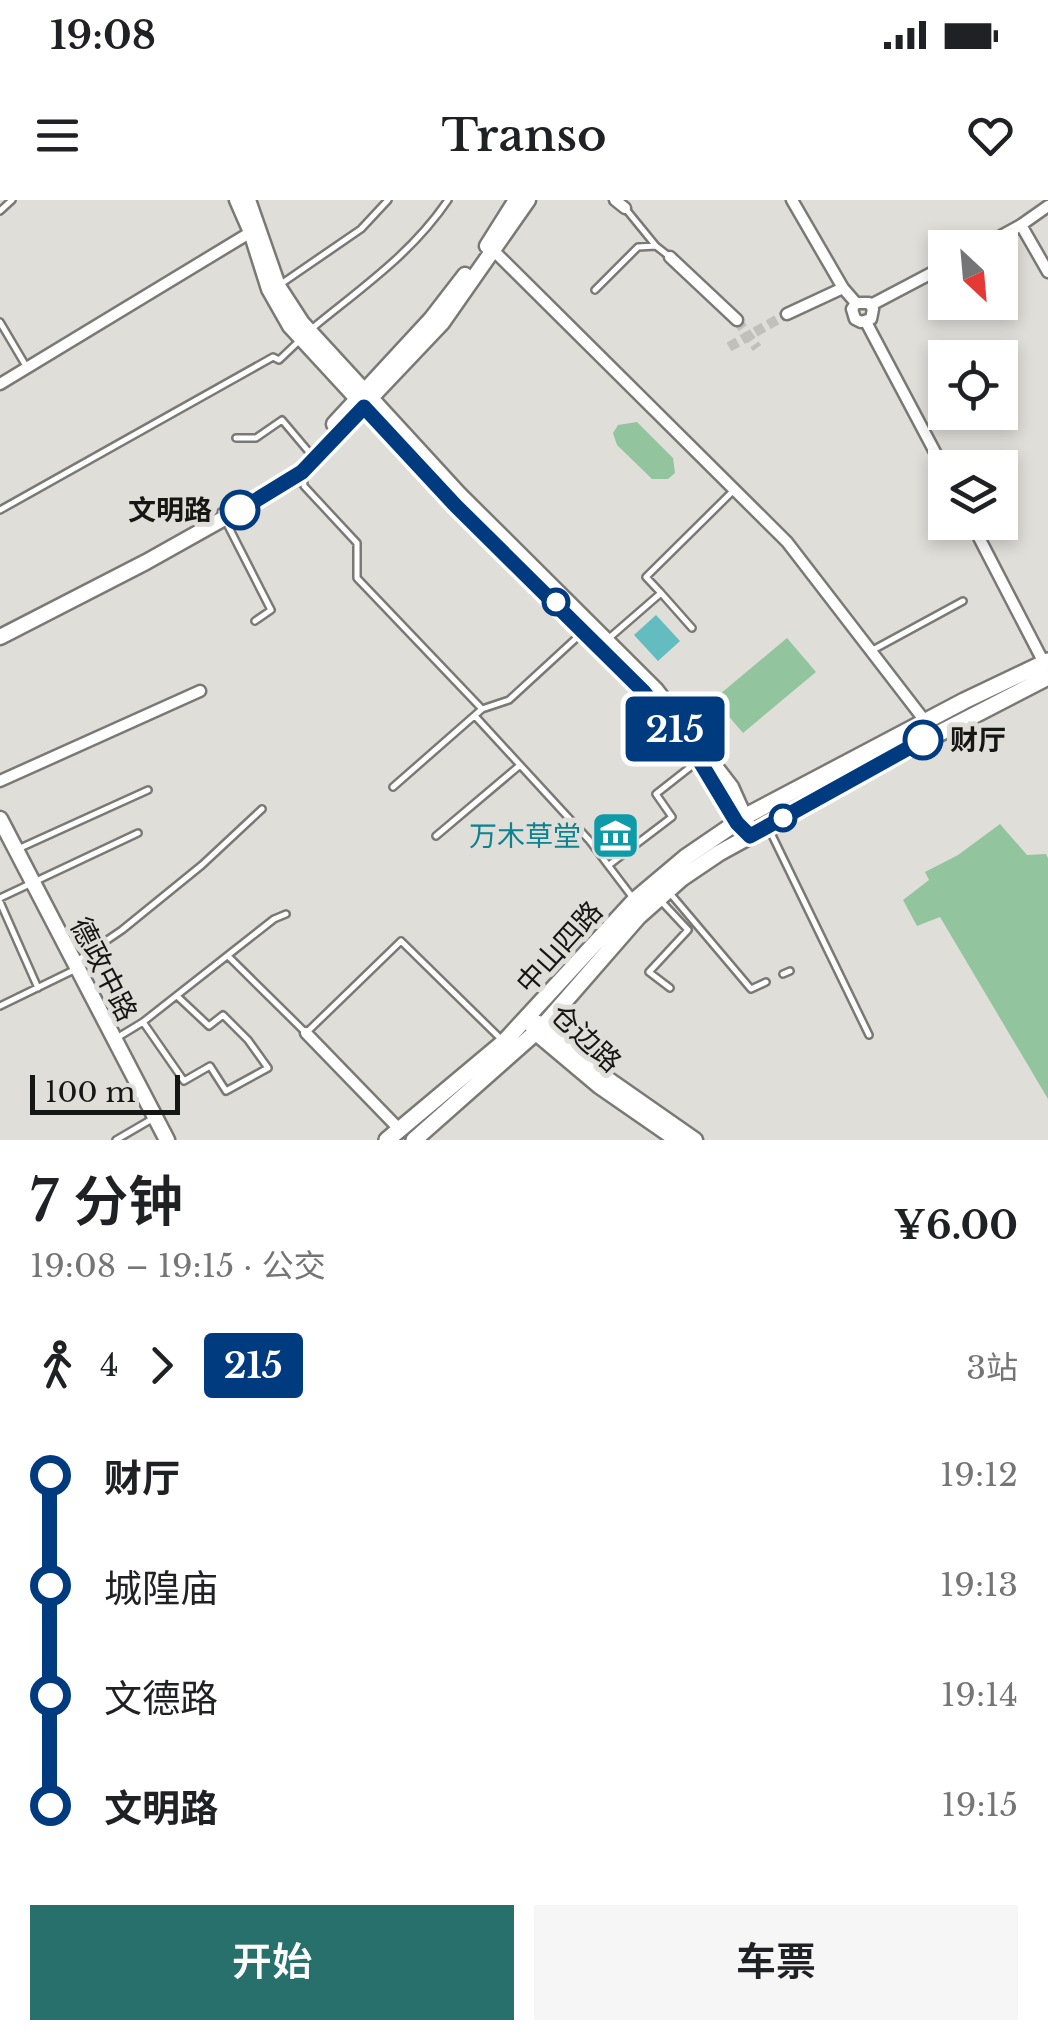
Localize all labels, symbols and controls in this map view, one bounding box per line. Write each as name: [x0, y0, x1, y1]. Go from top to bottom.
text: 19:08: [50, 12, 156, 59]
text: Transo: [441, 107, 607, 163]
icon: menu: [30, 108, 85, 163]
icon: heart: [963, 108, 1018, 163]
north arrow: [928, 230, 1018, 320]
map controls: [928, 230, 1018, 540]
button: locate: [928, 340, 1018, 430]
button: layers: [928, 450, 1018, 540]
marker: 文明路: [221, 491, 259, 529]
place label: 文明路: [128, 493, 212, 528]
unlabelled marker: [543, 589, 569, 615]
line badge: 215: [618, 696, 732, 762]
text: 215: [646, 708, 704, 751]
marker: 财厅: [904, 721, 942, 759]
place label: 财厅: [950, 723, 1006, 758]
unlabelled marker: [770, 805, 796, 831]
museum icon: 万木草堂: [590, 810, 642, 862]
place label: 万木草堂: [469, 819, 581, 854]
street label: 中山四路: [509, 894, 610, 1001]
street label: 德政中路: [63, 911, 145, 1027]
street label: 仓边路: [543, 997, 628, 1080]
scale bar: [30, 1070, 180, 1114]
text: 100 m: [45, 1075, 136, 1110]
text: 7 分钟: [30, 1168, 183, 1236]
text: ¥6.00: [894, 1202, 1018, 1249]
text: 19:08 – 19:15 · 公交: [30, 1246, 326, 1286]
icon: walk: [30, 1338, 85, 1393]
icon: forward: [134, 1338, 189, 1393]
text: 215: [224, 1344, 283, 1387]
text: 4: [100, 1345, 119, 1385]
text: 3站: [966, 1348, 1018, 1388]
text: 财厅: [104, 1455, 180, 1502]
text: 19:12: [940, 1455, 1018, 1495]
text: 城隍庙: [104, 1565, 218, 1612]
text: 19:13: [940, 1565, 1018, 1605]
text: 文德路: [104, 1675, 218, 1722]
text: 19:14: [941, 1675, 1018, 1715]
text: 文明路: [104, 1785, 218, 1832]
text: 19:15: [942, 1785, 1018, 1825]
button: 开始: [30, 1905, 514, 2020]
button: 车票: [534, 1905, 1018, 2020]

